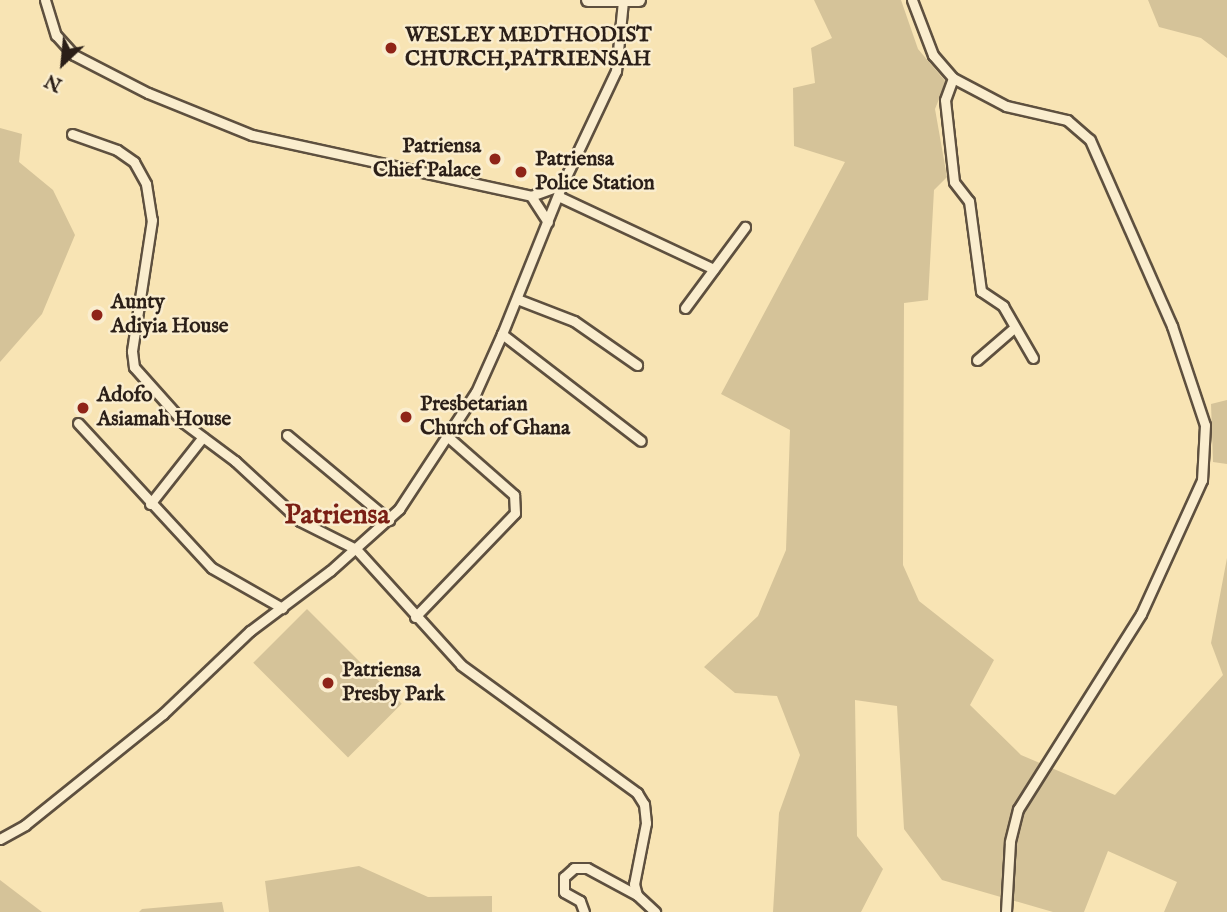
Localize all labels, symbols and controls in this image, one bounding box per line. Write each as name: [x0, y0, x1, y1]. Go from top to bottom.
place label: WESLEY MEDTHODIST CHURCH,PATRIENSAH: [405, 23, 652, 73]
north arrow: [28, 28, 98, 98]
marker: WESLEY MEDTHODIST CHURCH,PATRIENSAH: [383, 40, 399, 56]
text: N: [41, 67, 66, 96]
place label: Patriensa Chief Palace: [373, 134, 481, 184]
place label: Patriensa Police Station: [535, 147, 655, 197]
marker: Patriensa Chief Palace: [487, 151, 503, 167]
marker: Patriensa Police Station: [513, 164, 529, 180]
place label: Aunty Adiyia House: [111, 290, 228, 340]
marker: Aunty Adiyia House: [89, 307, 105, 323]
place label: Adofo Asiamah House: [97, 383, 231, 433]
place label: Presbetarian Church of Ghana: [420, 392, 570, 442]
marker: Adofo Asiamah House: [75, 400, 91, 416]
marker: Presbetarian Church of Ghana: [398, 409, 414, 425]
district label: Patriensa: [284, 499, 390, 533]
place label: Patriensa Presby Park: [342, 658, 445, 708]
marker: Patriensa Presby Park: [320, 675, 336, 691]

